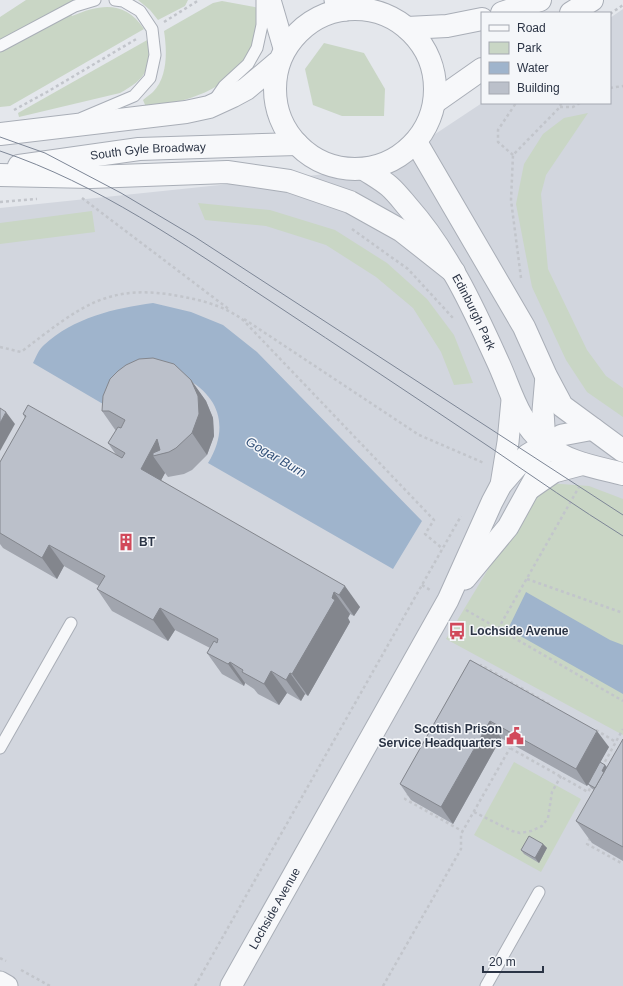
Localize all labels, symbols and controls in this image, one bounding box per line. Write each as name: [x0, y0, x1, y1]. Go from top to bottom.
legend: [481, 12, 611, 104]
text: Road: [517, 21, 546, 35]
text: Park: [517, 41, 543, 55]
text: Water: [517, 61, 549, 75]
text: Building: [517, 81, 560, 95]
street label: South Gyle Broadway: [89, 140, 206, 163]
street label: Edinburgh Park: [449, 272, 499, 353]
water label: Gogar Burn: [243, 434, 309, 480]
building icon: BT: [116, 532, 136, 552]
place label: BT: [139, 535, 156, 549]
bus stop icon: Lochside Avenue: [447, 621, 467, 641]
place label: Lochside Avenue: [470, 624, 569, 638]
place label: Scottish Prison Service Headquarters: [379, 722, 502, 750]
public building icon: Scottish Prison Service Headquarters: [505, 726, 525, 746]
street label: Lochside Avenue: [246, 865, 303, 952]
scale bar: [483, 948, 543, 974]
text: 20 m: [489, 955, 516, 969]

